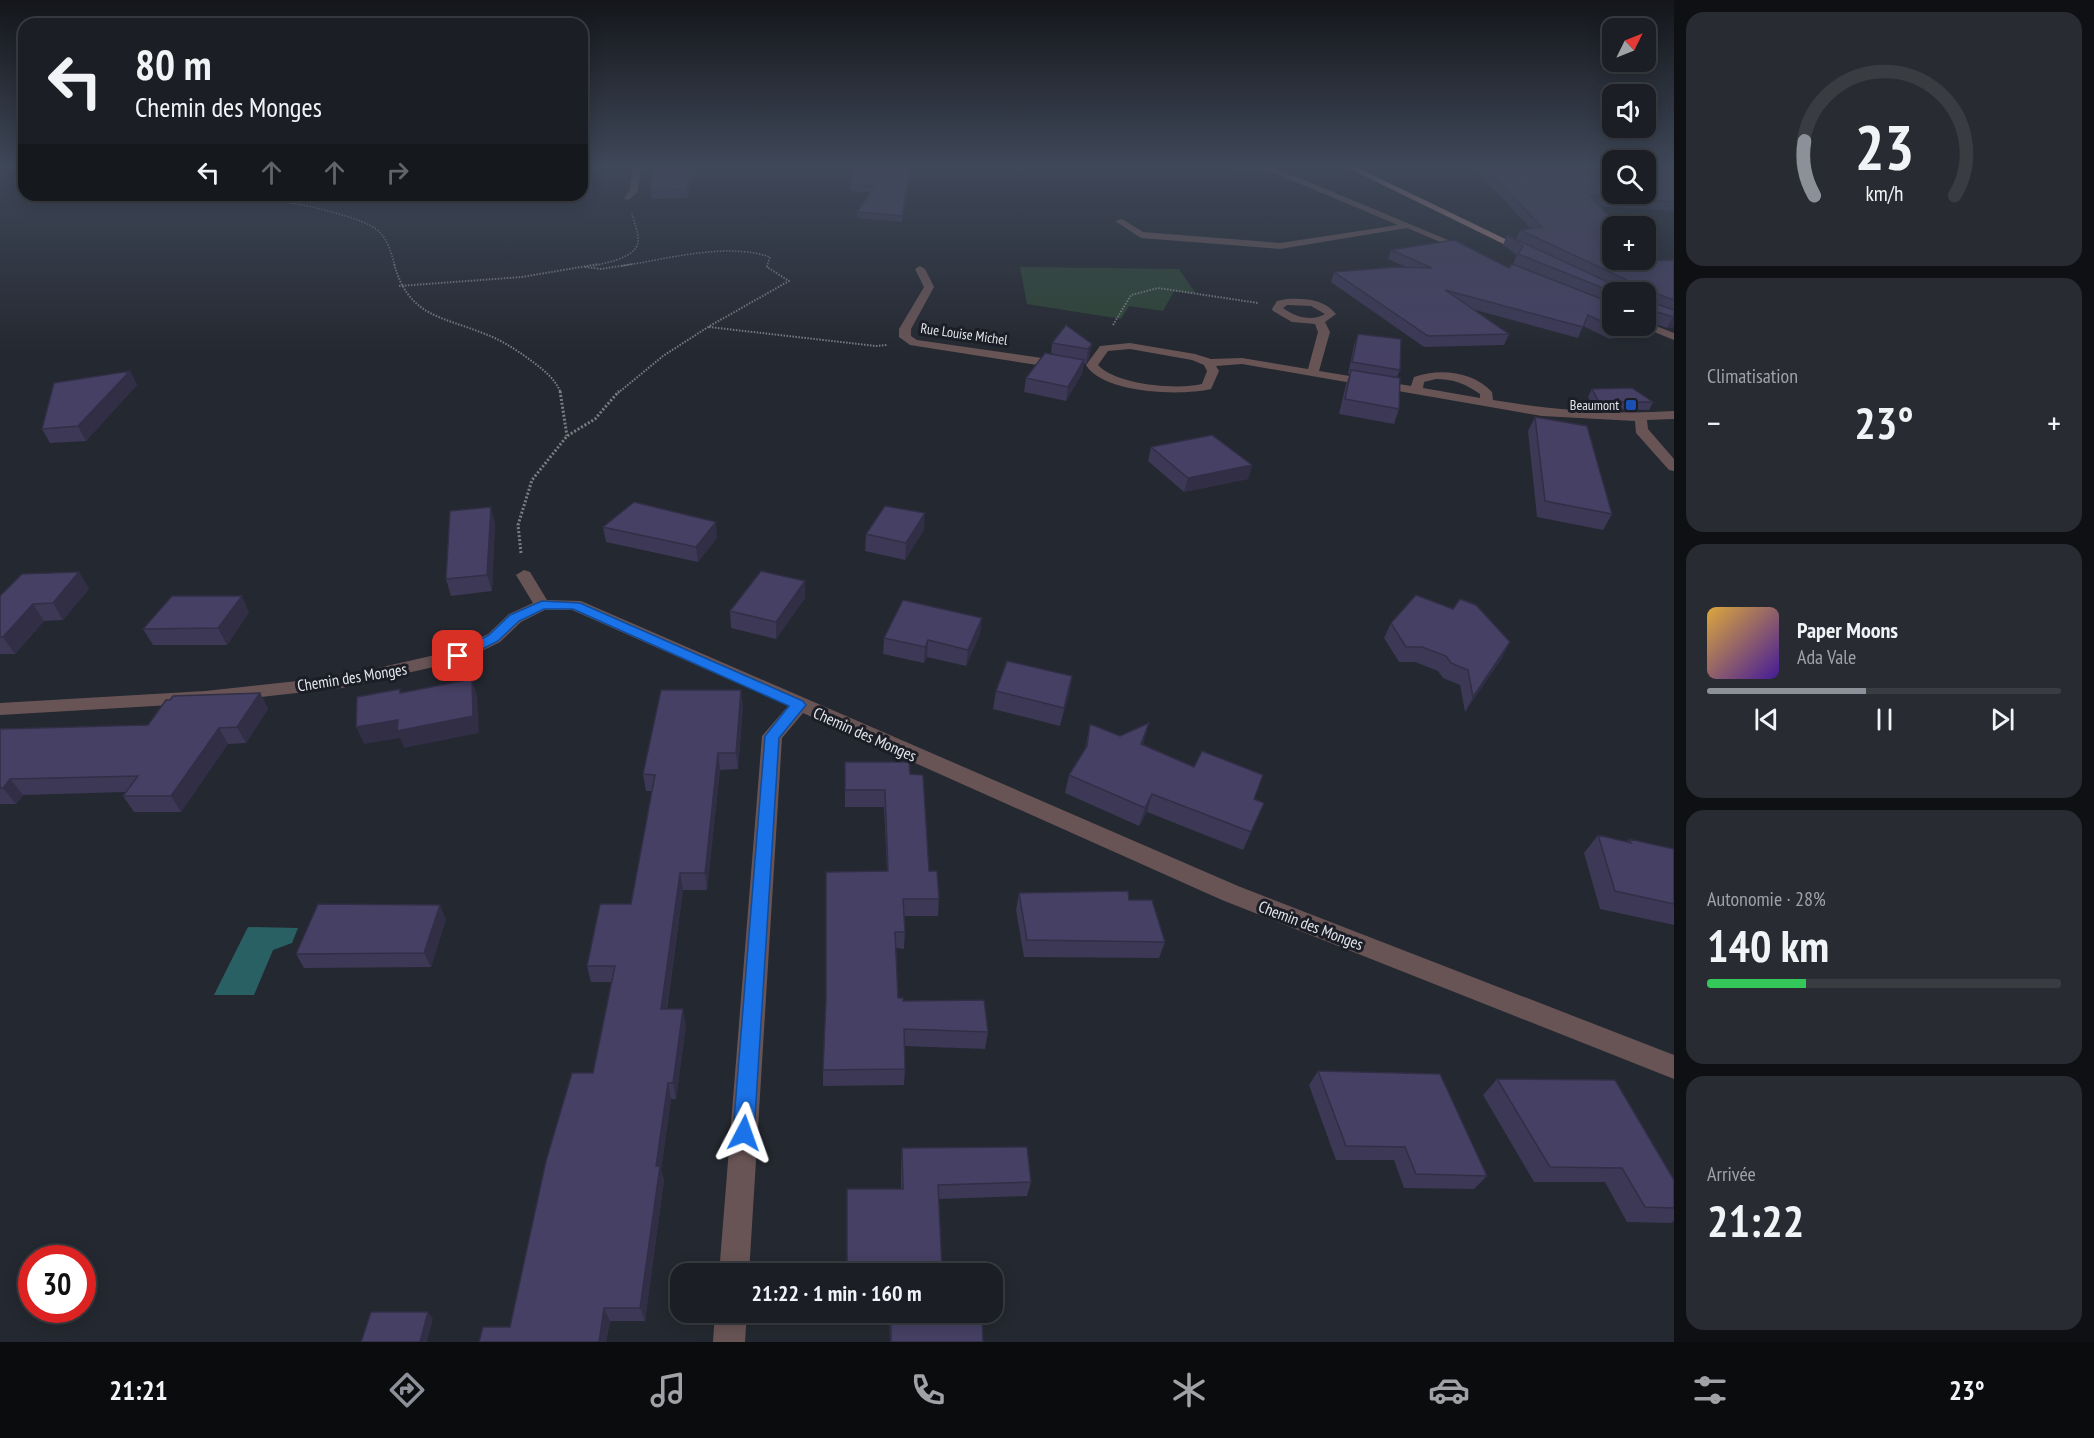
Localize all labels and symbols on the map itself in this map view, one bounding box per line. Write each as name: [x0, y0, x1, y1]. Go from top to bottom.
north arrow: [1602, 18, 1656, 72]
street label: Rue Louise Michel: [919, 319, 1009, 349]
place label: Beaumont: [1570, 396, 1619, 414]
marker: Beaumont: [1624, 398, 1638, 412]
pin: [432, 630, 483, 681]
street label: Chemin des Monges: [296, 658, 408, 696]
street label: Chemin des Monges: [810, 702, 920, 766]
street label: Chemin des Monges: [1256, 896, 1366, 954]
position arrow: [712, 1101, 776, 1165]
speed limit sign: 30: [18, 1245, 96, 1323]

